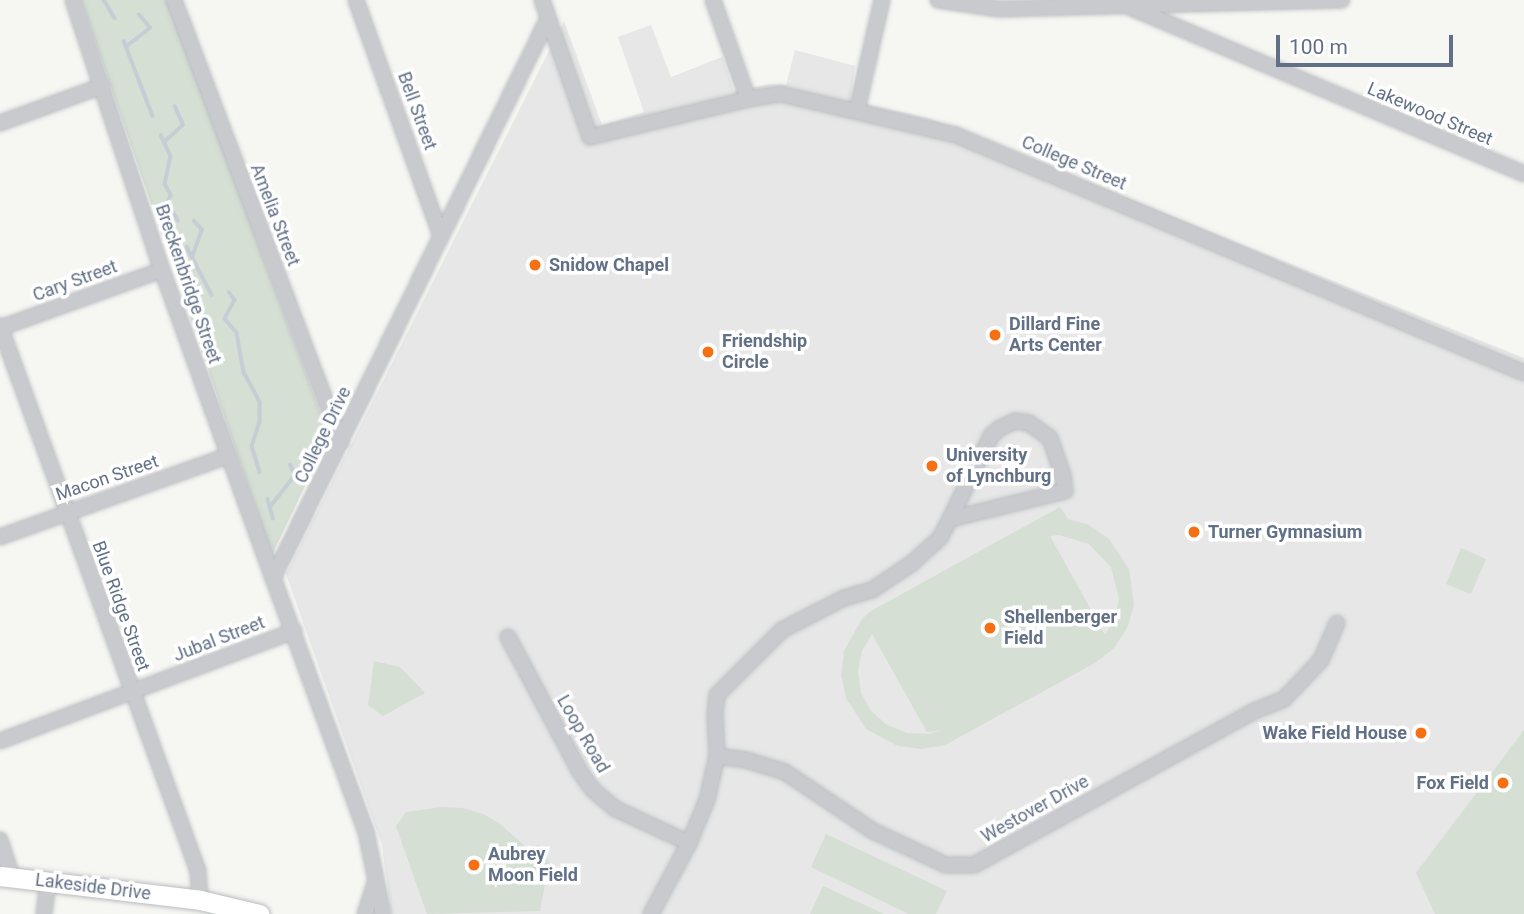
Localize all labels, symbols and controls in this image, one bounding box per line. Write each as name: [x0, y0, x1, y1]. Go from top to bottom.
scale bar: [1279, 21, 1456, 65]
text: 100 m: [1289, 35, 1348, 59]
street label: Bell Street: [393, 69, 441, 153]
street label: Lakewood Street: [1364, 78, 1496, 150]
street label: College Street: [1018, 131, 1130, 195]
street label: Amelia Street: [246, 161, 304, 269]
street label: Breckenbridge Street: [151, 202, 225, 366]
place label: Snidow Chapel: [549, 254, 669, 276]
street label: Cary Street: [30, 256, 120, 306]
marker: Snidow Chapel: [527, 257, 543, 273]
place label: Dillard Fine Arts Center: [1009, 314, 1102, 356]
marker: Dillard Fine Arts Center: [987, 327, 1003, 343]
place label: Friendship Circle: [722, 331, 807, 374]
marker: Friendship Circle: [700, 344, 716, 360]
street label: College Drive: [290, 383, 356, 487]
place label: University of Lynchburg: [946, 445, 1051, 488]
street label: Macon Street: [53, 450, 161, 506]
marker: University of Lynchburg: [924, 458, 940, 474]
place label: Turner Gymnasium: [1208, 521, 1362, 543]
marker: Turner Gymnasium: [1186, 524, 1202, 540]
street label: Blue Ridge Street: [87, 538, 155, 674]
place label: Shellenberger Field: [1004, 607, 1117, 650]
street label: Jubal Street: [170, 612, 268, 666]
marker: Shellenberger Field: [982, 620, 998, 636]
street label: Loop Road: [552, 691, 614, 777]
place label: Wake Field House: [1263, 722, 1407, 744]
marker: Wake Field House: [1413, 725, 1429, 741]
street label: Westover Drive: [977, 771, 1093, 847]
place label: Fox Field: [1416, 772, 1489, 794]
marker: Fox Field: [1495, 775, 1511, 791]
place label: Aubrey Moon Field: [488, 844, 578, 886]
marker: Aubrey Moon Field: [466, 857, 482, 873]
street label: Lakeside Drive: [34, 869, 152, 905]

